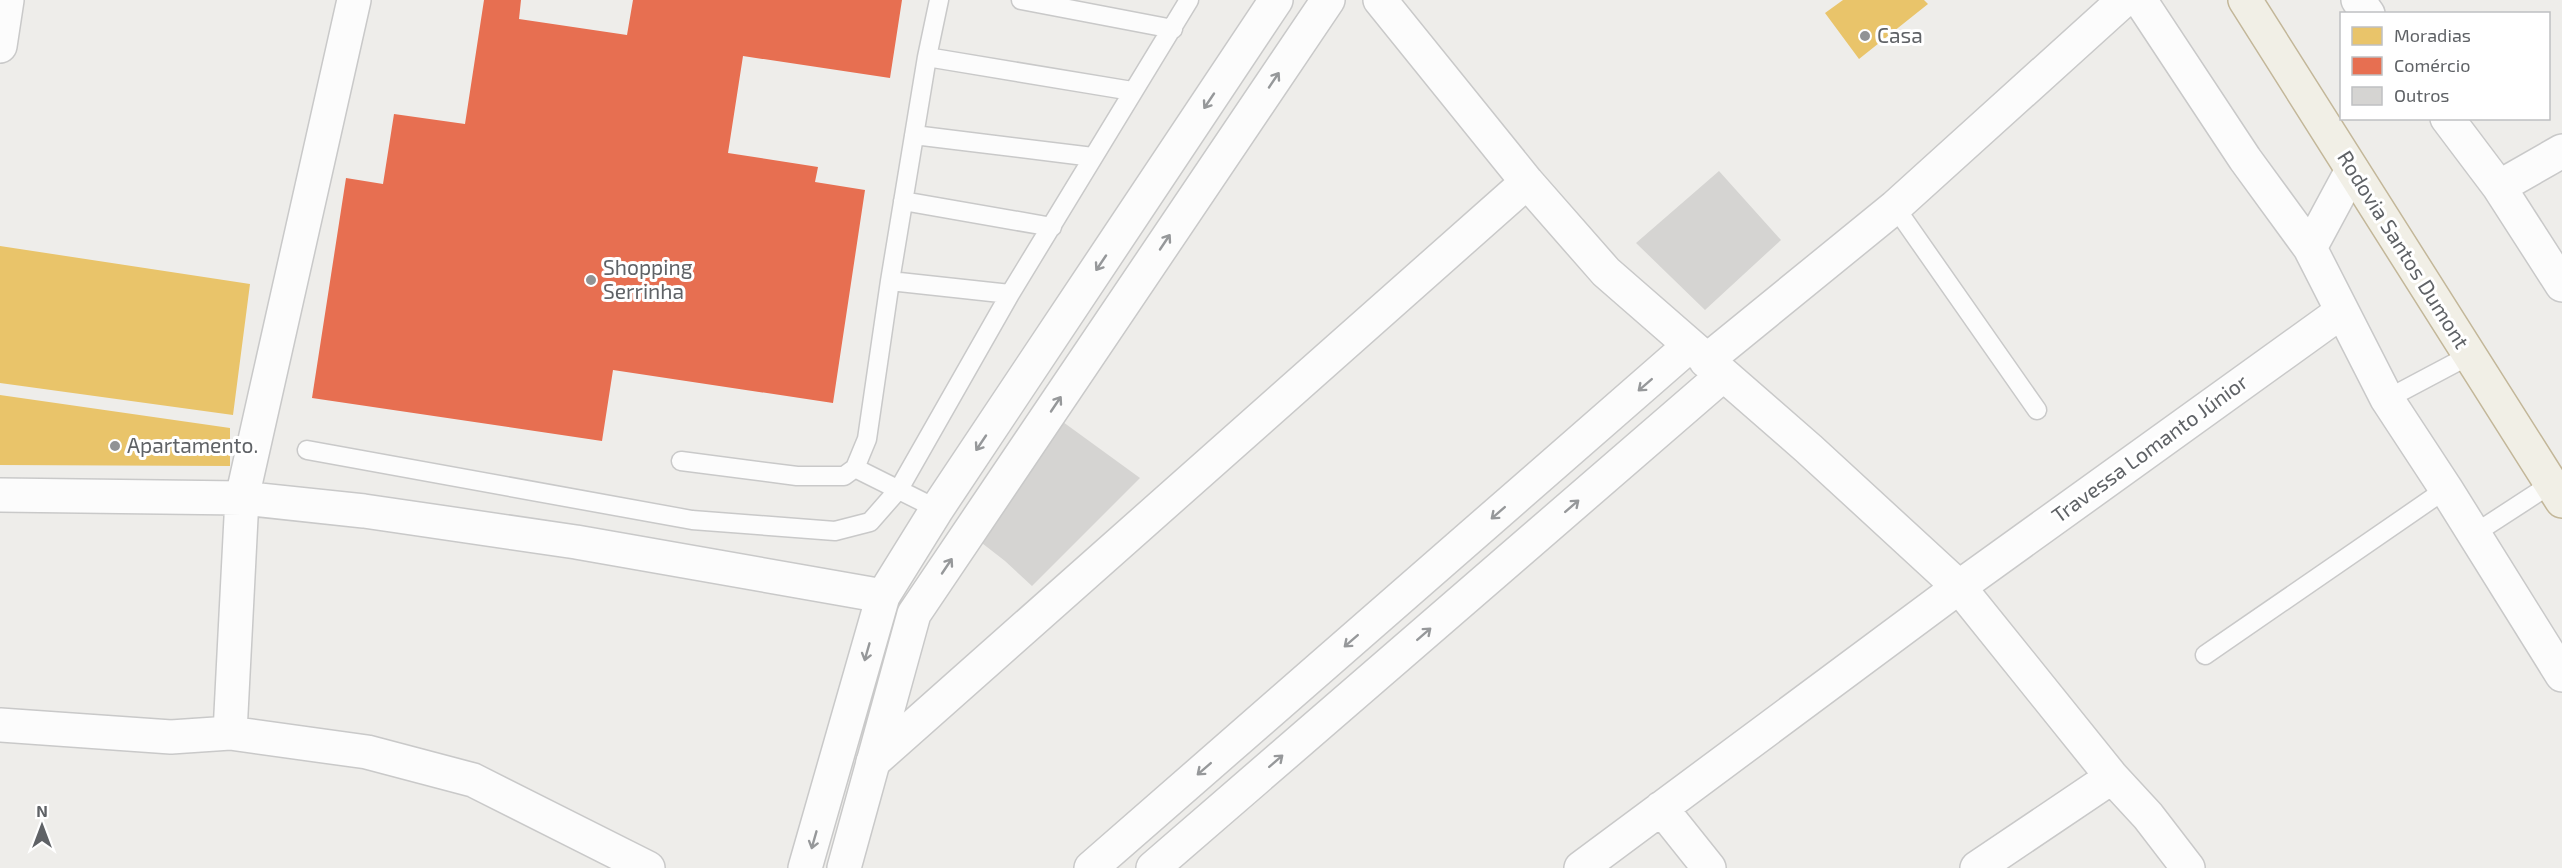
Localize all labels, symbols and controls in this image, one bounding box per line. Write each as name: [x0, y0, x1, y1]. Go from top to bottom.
legend: [2340, 12, 2550, 120]
place label: Casa: [1877, 22, 1923, 47]
text: Moradias: [2394, 24, 2471, 46]
marker: Casa: [1858, 29, 1872, 43]
text: Comércio: [2394, 54, 2470, 76]
one-way arrow: [1268, 73, 1280, 89]
text: Outros: [2394, 84, 2450, 106]
one-way arrow: [1203, 92, 1215, 109]
street label: Rodovia Santos Dumont: [2333, 146, 2475, 353]
one-way arrow: [1159, 235, 1171, 251]
place label: Shopping Serrinha: [603, 254, 693, 303]
one-way arrow: [1095, 255, 1107, 271]
marker: Shopping Serrinha: [584, 273, 598, 287]
street label: Travessa Lomanto Júnior: [2046, 368, 2252, 527]
one-way arrow: [1638, 378, 1653, 392]
one-way arrow: [1050, 396, 1062, 413]
place label: Apartamento.: [127, 432, 258, 457]
one-way arrow: [975, 434, 987, 451]
marker: Apartamento.: [108, 439, 122, 453]
one-way arrow: [1564, 499, 1579, 513]
one-way arrow: [1491, 506, 1506, 520]
one-way arrow: [941, 558, 953, 574]
one-way arrow: [1416, 627, 1431, 641]
one-way arrow: [1344, 634, 1359, 648]
one-way arrow: [861, 642, 872, 661]
one-way arrow: [1269, 754, 1284, 768]
one-way arrow: [1197, 762, 1212, 776]
north arrow: [12, 796, 72, 856]
text: N: [36, 801, 48, 820]
one-way arrow: [807, 830, 819, 849]

